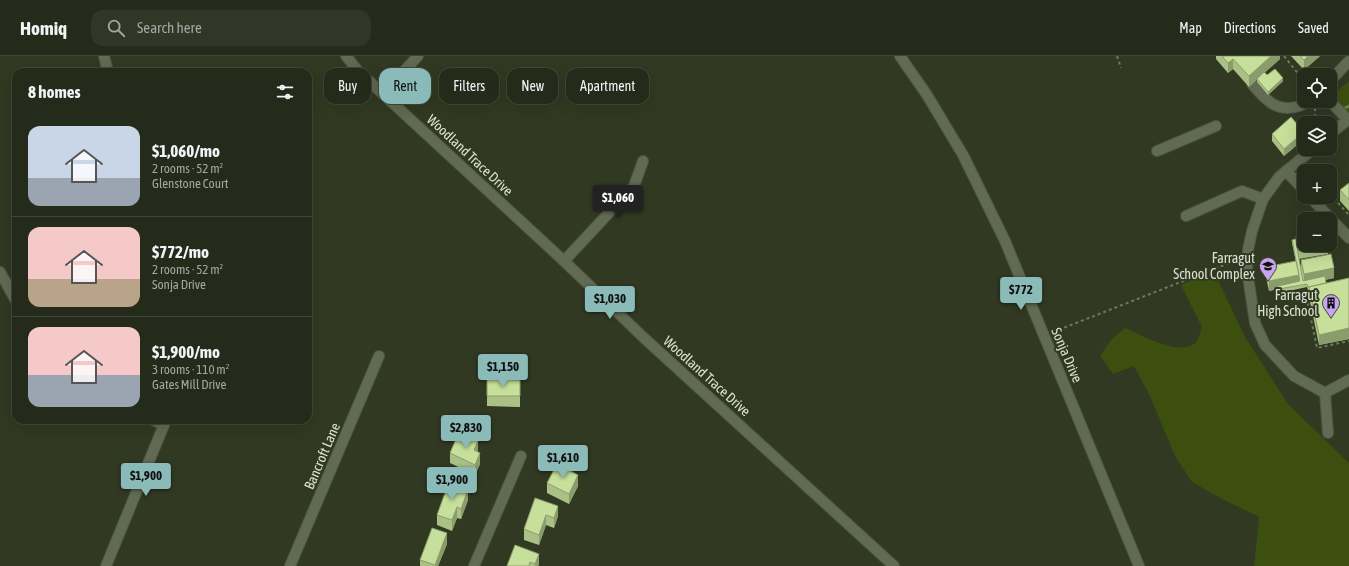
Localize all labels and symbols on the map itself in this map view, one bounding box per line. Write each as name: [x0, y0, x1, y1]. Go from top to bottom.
street label: Woodland Trace Drive: [424, 111, 516, 199]
pin: $1,060: [585, 185, 651, 219]
place label: Farragut School Complex: [1173, 250, 1255, 282]
school or university icon: Farragut School Complex: [1258, 256, 1278, 281]
pin: $772: [997, 277, 1045, 311]
pin: $1,030: [577, 286, 643, 320]
place label: Farragut High School: [1257, 287, 1318, 319]
building icon: Farragut High School: [1321, 293, 1341, 318]
street label: Sonja Drive: [1048, 325, 1086, 385]
street label: Woodland Trace Drive: [660, 333, 754, 419]
pin: $1,150: [470, 354, 536, 388]
pin: $2,830: [433, 415, 499, 449]
street label: Bancroft Lane: [301, 420, 343, 492]
pin: $1,610: [530, 445, 596, 479]
pin: $1,900: [113, 463, 179, 497]
pin: $1,900: [419, 467, 485, 501]

